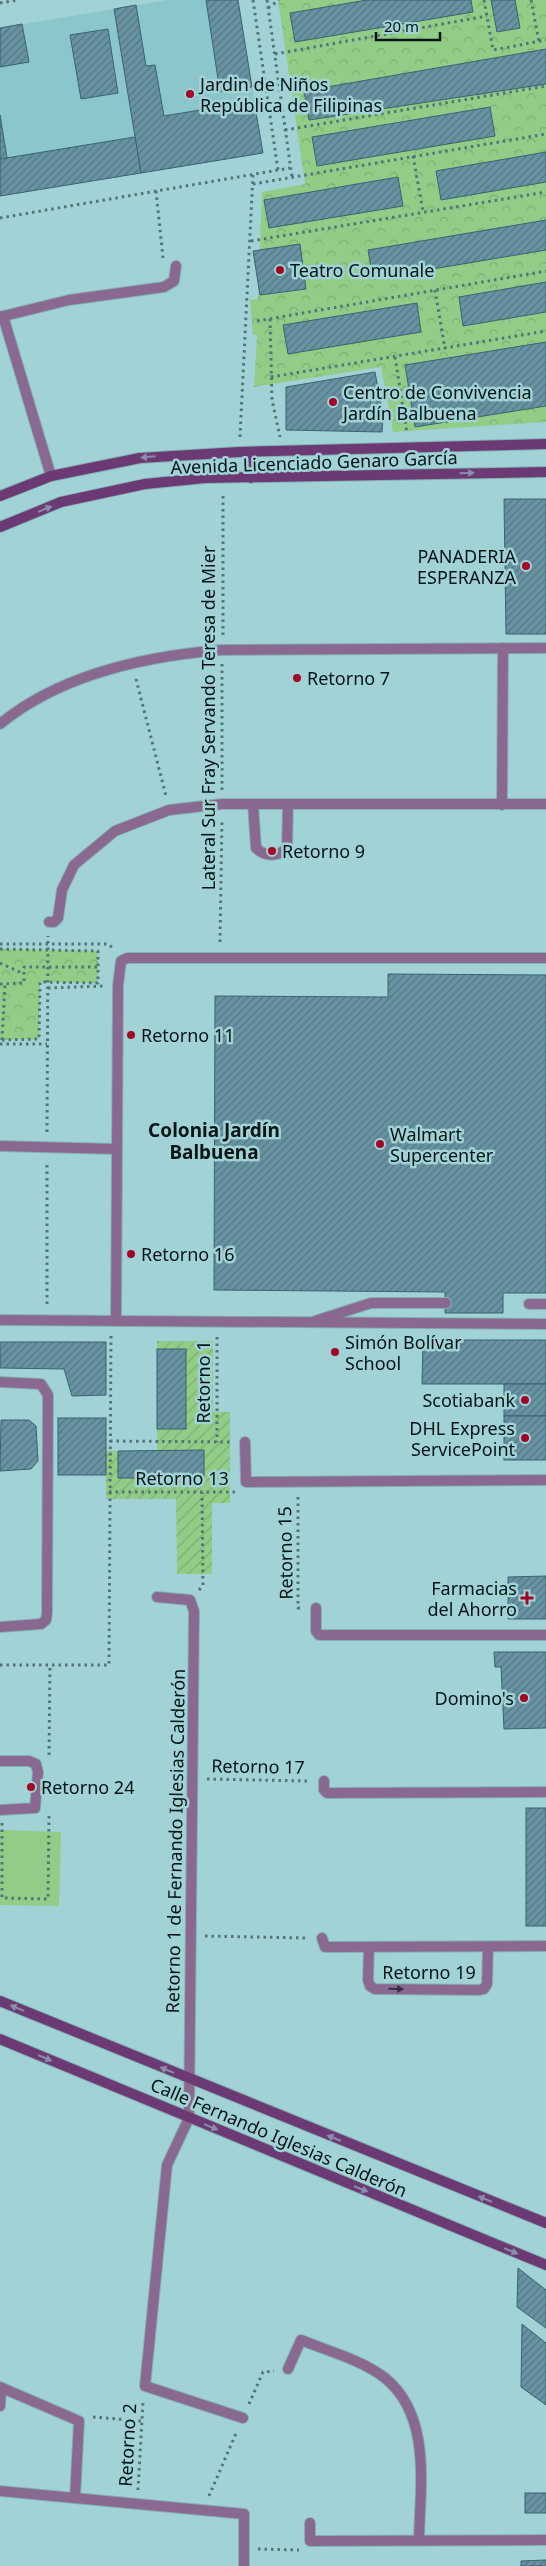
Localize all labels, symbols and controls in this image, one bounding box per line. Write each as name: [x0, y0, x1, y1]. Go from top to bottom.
scale bar: [376, 10, 440, 42]
text: 20 m: [384, 16, 419, 36]
place label: Jardin de Niños República de Filipinas: [198, 72, 382, 117]
marker: Jardin de Niños República de Filipinas: [184, 88, 196, 100]
place label: Teatro Comunale: [290, 258, 434, 282]
marker: Teatro Comunale: [274, 264, 286, 276]
place label: Centro de Convivencia Jardín Balbuena: [341, 380, 532, 425]
marker: Centro de Convivencia Jardín Balbuena: [327, 396, 339, 408]
street label: Avenida Licenciado Genaro García: [170, 445, 458, 479]
one-way arrow: [139, 454, 155, 462]
one-way arrow: [459, 469, 475, 477]
one-way arrow: [38, 505, 53, 513]
place label: PANADERIA ESPERANZA: [417, 544, 516, 589]
street label: Lateral Sur Fray Servando Teresa de Mier: [196, 545, 220, 890]
marker: PANADERIA ESPERANZA: [520, 560, 532, 572]
place label: Retorno 7: [307, 666, 390, 690]
marker: Retorno 7: [291, 672, 303, 684]
place label: Retorno 9: [282, 839, 365, 863]
marker: Retorno 9: [266, 845, 278, 857]
place label: Retorno 11: [141, 1023, 234, 1047]
marker: Retorno 11: [125, 1029, 137, 1041]
district label: Colonia Jardín Balbuena: [148, 1117, 280, 1165]
place label: Walmart Supercenter: [390, 1122, 494, 1167]
marker: Walmart Supercenter: [374, 1138, 386, 1150]
place label: Retorno 16: [141, 1242, 234, 1266]
marker: Retorno 16: [125, 1248, 137, 1260]
place label: Simón Bolívar School: [345, 1330, 462, 1375]
street label: Retorno 1: [191, 1340, 215, 1424]
marker: Simón Bolívar School: [329, 1346, 341, 1358]
place label: Scotiabank: [422, 1388, 515, 1412]
marker: Scotiabank: [519, 1394, 531, 1406]
place label: DHL Express ServicePoint: [409, 1416, 516, 1461]
marker: DHL Express ServicePoint: [519, 1432, 531, 1444]
street label: Retorno 13: [135, 1466, 229, 1490]
street label: Retorno 15: [272, 1506, 298, 1600]
place label: Farmacias del Ahorro: [428, 1576, 517, 1621]
marker: Farmacias del Ahorro: [521, 1592, 533, 1604]
street label: Retorno 1 de Fernando Iglesias Calderón: [160, 1668, 190, 2014]
place label: Domino's: [435, 1686, 514, 1710]
marker: Domino's: [518, 1692, 530, 1704]
street label: Retorno 17: [211, 1753, 305, 1779]
place label: Retorno 24: [41, 1775, 134, 1799]
marker: Retorno 24: [25, 1781, 37, 1793]
street label: Retorno 19: [382, 1960, 476, 1984]
one-way arrow: [388, 1985, 404, 1993]
one-way arrow: [9, 2004, 24, 2012]
one-way arrow: [38, 2054, 52, 2062]
one-way arrow: [159, 2066, 174, 2074]
street label: Calle Fernando Iglesias Calderón: [147, 2072, 411, 2202]
one-way arrow: [204, 2123, 218, 2131]
one-way arrow: [327, 2133, 341, 2141]
one-way arrow: [354, 2185, 369, 2193]
one-way arrow: [477, 2194, 492, 2202]
one-way arrow: [504, 2248, 519, 2255]
street label: Retorno 2: [113, 2403, 141, 2487]

